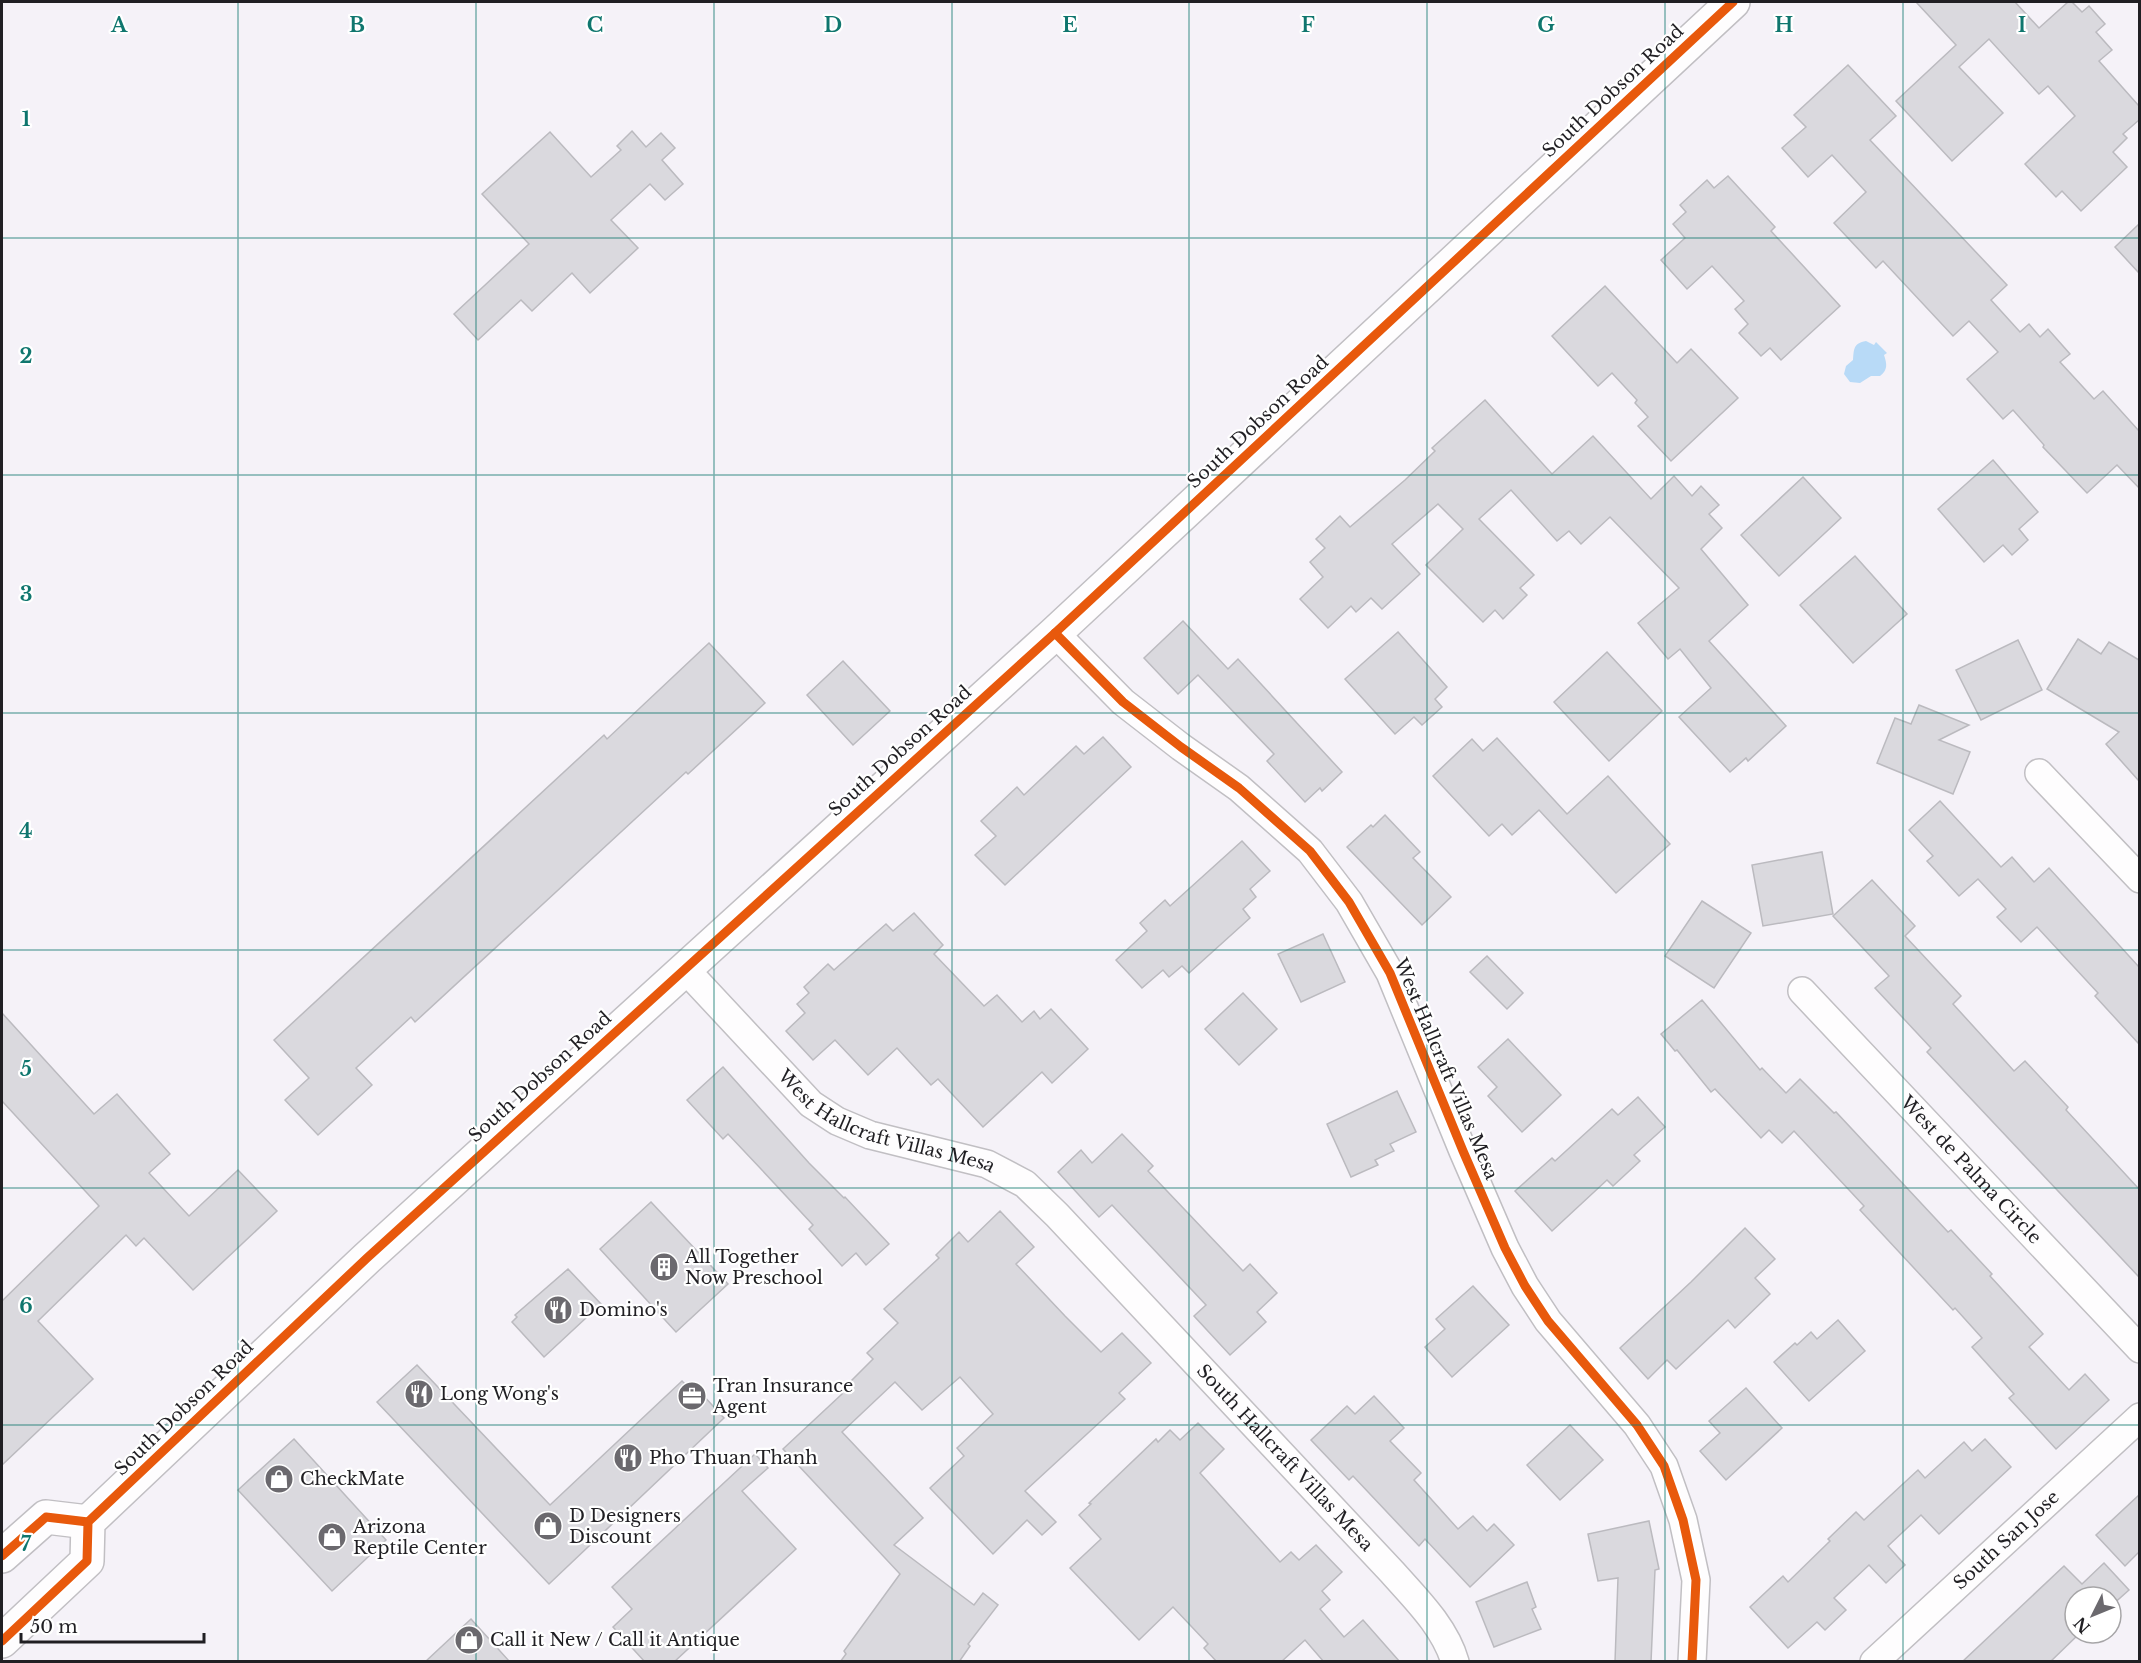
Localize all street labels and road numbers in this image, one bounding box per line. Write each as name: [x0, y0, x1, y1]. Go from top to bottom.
street label: South Dobson Road: [1538, 20, 1688, 162]
street label: South Dobson Road: [1183, 351, 1333, 493]
street label: South Dobson Road: [824, 681, 976, 821]
street label: West Hallcraft Villas Mesa: [1389, 954, 1503, 1183]
street label: South Dobson Road: [464, 1007, 616, 1147]
street label: West Hallcraft Villas Mesa: [773, 1064, 999, 1177]
street label: West de Palma Circle: [1895, 1091, 2046, 1248]
street label: South Dobson Road: [110, 1336, 258, 1480]
street label: South Hallcraft Villas Mesa: [1192, 1360, 1378, 1556]
street label: South San Jose: [1949, 1486, 2064, 1594]

